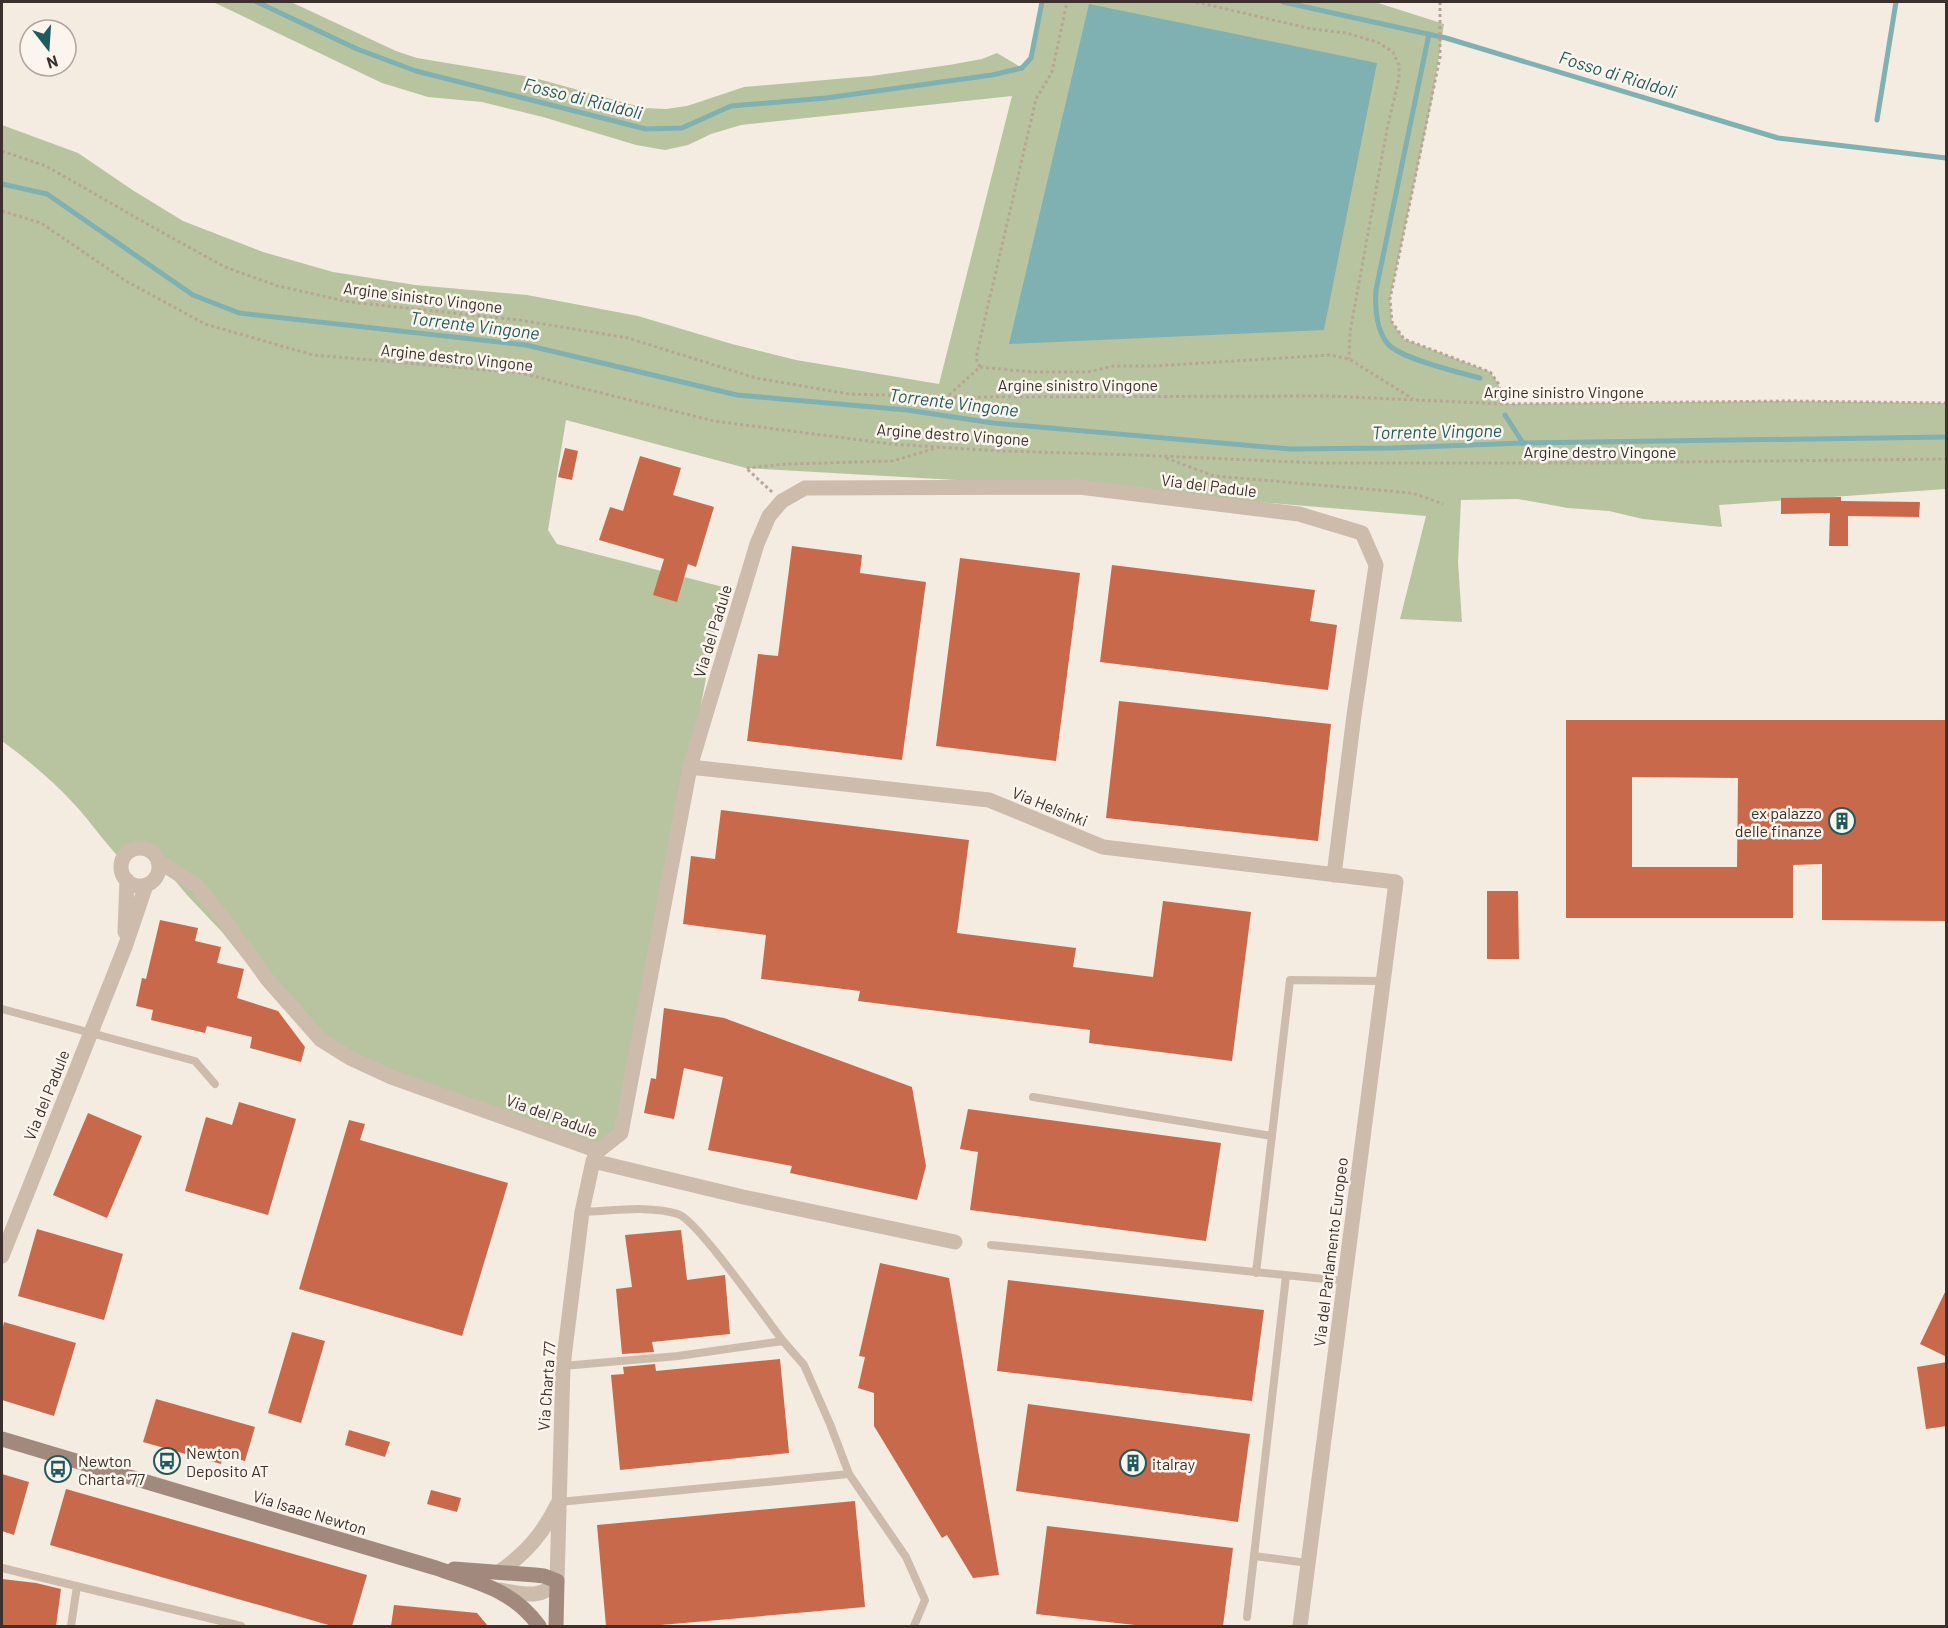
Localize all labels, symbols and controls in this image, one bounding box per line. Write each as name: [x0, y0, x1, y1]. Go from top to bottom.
north arrow: [18, 18, 78, 78]
water label: Fosso di Rialdoli: [1556, 46, 1680, 103]
text: N: [45, 52, 60, 73]
water label: Fosso di Rialdoli: [521, 73, 645, 124]
street label: Argine sinistro Vingone: [342, 278, 504, 316]
water label: Torrente Vingone: [409, 306, 541, 344]
street label: Argine destro Vingone: [380, 340, 534, 374]
street label: Argine sinistro Vingone: [998, 375, 1158, 394]
street label: Argine sinistro Vingone: [1484, 382, 1644, 401]
water label: Torrente Vingone: [888, 383, 1020, 421]
street label: Argine destro Vingone: [876, 419, 1030, 449]
water label: Torrente Vingone: [1372, 419, 1502, 443]
street label: Argine destro Vingone: [1524, 442, 1676, 461]
street label: Via del Padule: [1160, 470, 1258, 500]
street label: Via del Padule: [689, 582, 735, 680]
street label: Via Helsinki: [1009, 782, 1091, 830]
place label: ex palazzo delle finanze: [1735, 803, 1822, 840]
building icon: ex palazzo delle finanze: [1827, 806, 1857, 836]
street label: Via del Padule: [19, 1047, 73, 1143]
street label: Via del Padule: [504, 1090, 600, 1140]
street label: Via del Parlamento Europeo: [1309, 1156, 1351, 1348]
street label: Via Charta 77: [533, 1340, 559, 1431]
place label: Newton Deposito AT: [186, 1443, 269, 1480]
bus stop icon: Newton Deposito AT: [152, 1446, 182, 1476]
building icon: italray: [1118, 1448, 1148, 1478]
place label: Newton Charta '77: [78, 1451, 145, 1488]
bus stop icon: Newton Charta '77: [43, 1454, 73, 1484]
place label: italray: [1152, 1454, 1196, 1473]
street label: Via Isaac Newton: [251, 1486, 369, 1538]

